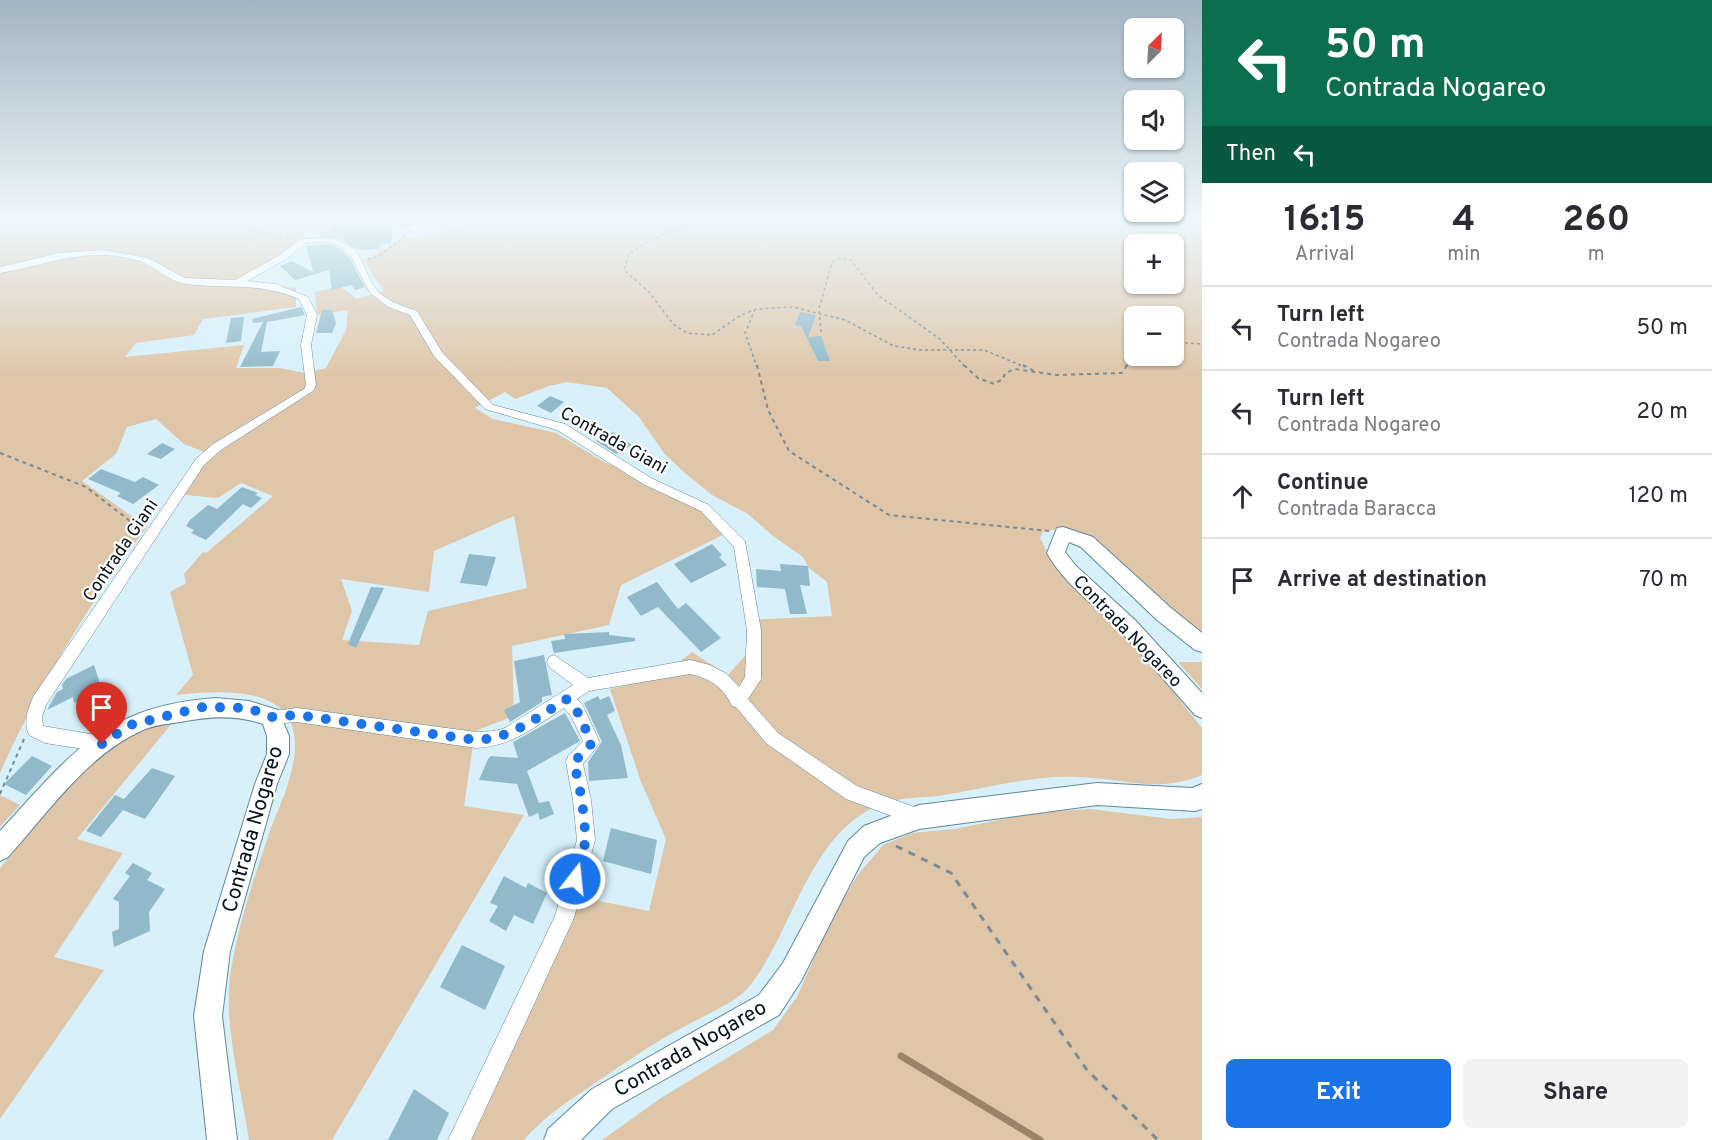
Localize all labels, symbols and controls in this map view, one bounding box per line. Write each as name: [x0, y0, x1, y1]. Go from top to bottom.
north arrow: [1124, 18, 1184, 78]
map controls: [1124, 18, 1184, 366]
text: 50 m: [1325, 20, 1426, 73]
icon: left: [1226, 24, 1304, 102]
text: Contrada Nogareo: [1325, 72, 1546, 106]
button: sound: [1124, 90, 1184, 150]
icon: left: [1288, 138, 1321, 171]
text: Then: [1226, 141, 1276, 168]
button: layers: [1124, 162, 1184, 222]
text: 16:15: [1284, 198, 1365, 244]
text: 4: [1452, 198, 1475, 244]
text: 260: [1562, 198, 1630, 244]
button: +: [1124, 234, 1184, 294]
text: Arrival: [1295, 242, 1354, 268]
text: min: [1447, 242, 1481, 268]
text: m: [1588, 242, 1605, 268]
text: Turn left: [1277, 302, 1365, 329]
button: −: [1124, 306, 1184, 366]
icon: left: [1226, 312, 1259, 345]
text: 50 m: [1636, 315, 1688, 342]
text: Contrada Nogareo: [1277, 329, 1441, 355]
text: Turn left: [1277, 386, 1365, 413]
icon: left: [1226, 396, 1259, 429]
text: 20 m: [1637, 399, 1688, 426]
street label: Contrada Giani: [556, 402, 671, 480]
text: Contrada Nogareo: [1277, 413, 1441, 439]
text: Continue: [1277, 470, 1368, 497]
icon: ahead: [1226, 480, 1259, 513]
text: 120 m: [1628, 483, 1688, 510]
street label: Contrada Giani: [78, 495, 164, 607]
text: Contrada Baracca: [1277, 497, 1436, 523]
icon: arrive: [1226, 564, 1259, 597]
text: Arrive at destination: [1277, 567, 1487, 594]
text: 70 m: [1639, 567, 1688, 594]
street label: Contrada Nogareo: [1067, 571, 1186, 693]
pin: [76, 682, 127, 744]
icon: arrive: [85, 691, 118, 724]
street label: Contrada Nogareo: [217, 743, 290, 916]
position arrow: [543, 847, 607, 911]
street label: Contrada Nogareo: [609, 995, 772, 1104]
button: Exit: [1226, 1059, 1451, 1128]
button: Share: [1463, 1059, 1688, 1128]

